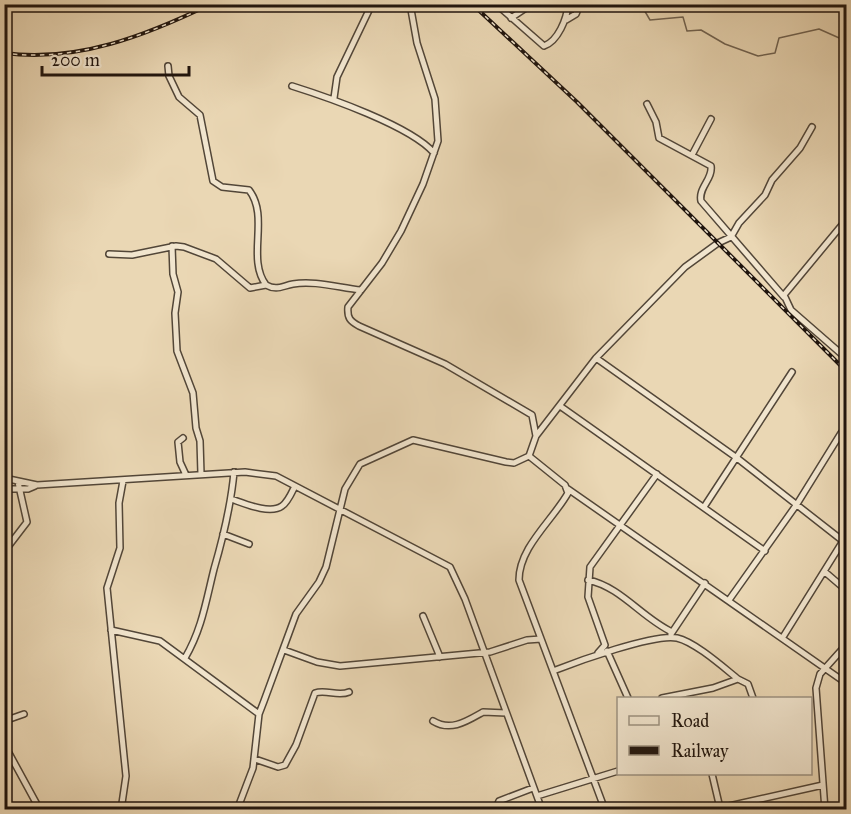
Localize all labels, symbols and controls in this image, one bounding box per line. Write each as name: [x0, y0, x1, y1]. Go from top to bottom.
scale bar: [42, 39, 189, 77]
text: 200 m: [51, 49, 100, 71]
legend: [617, 697, 812, 775]
text: Road: [671, 710, 709, 732]
text: Railway: [671, 740, 729, 762]

